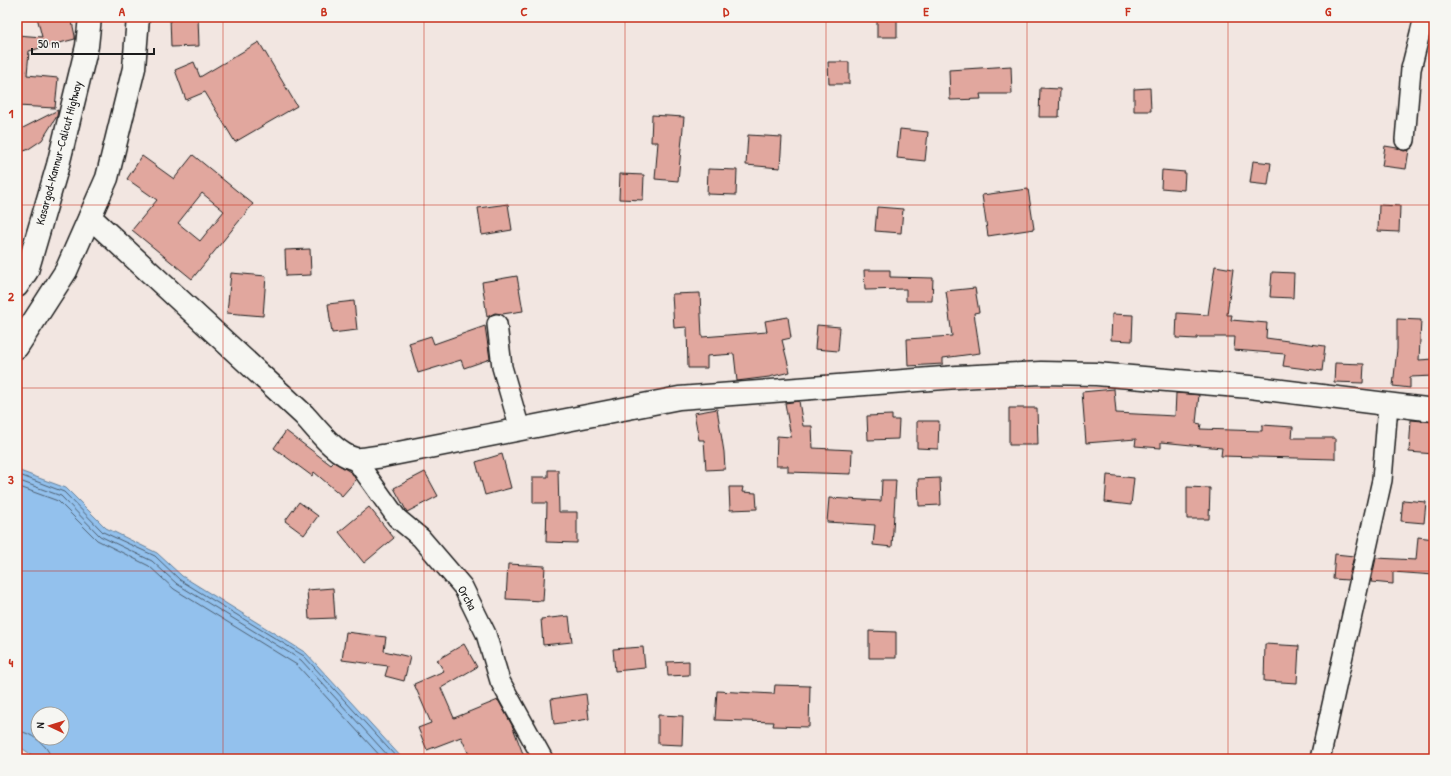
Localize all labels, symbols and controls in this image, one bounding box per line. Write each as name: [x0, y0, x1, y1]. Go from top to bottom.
text: A: [119, 2, 126, 20]
text: B: [321, 2, 328, 20]
text: C: [520, 2, 528, 20]
text: D: [723, 2, 730, 20]
text: E: [923, 2, 929, 20]
text: F: [1125, 2, 1132, 20]
text: G: [1325, 2, 1332, 20]
scale bar: [32, 30, 154, 56]
text: 50 m: [38, 35, 59, 52]
street label: Kasargod-Kannur-Calicut Highway: [31, 79, 86, 227]
text: 1: [9, 104, 14, 122]
text: 2: [8, 287, 15, 305]
text: 3: [8, 470, 14, 488]
street label: Orcha: [454, 582, 481, 613]
text: 4: [9, 653, 14, 671]
north arrow: [30, 706, 70, 746]
text: N: [33, 722, 47, 729]

